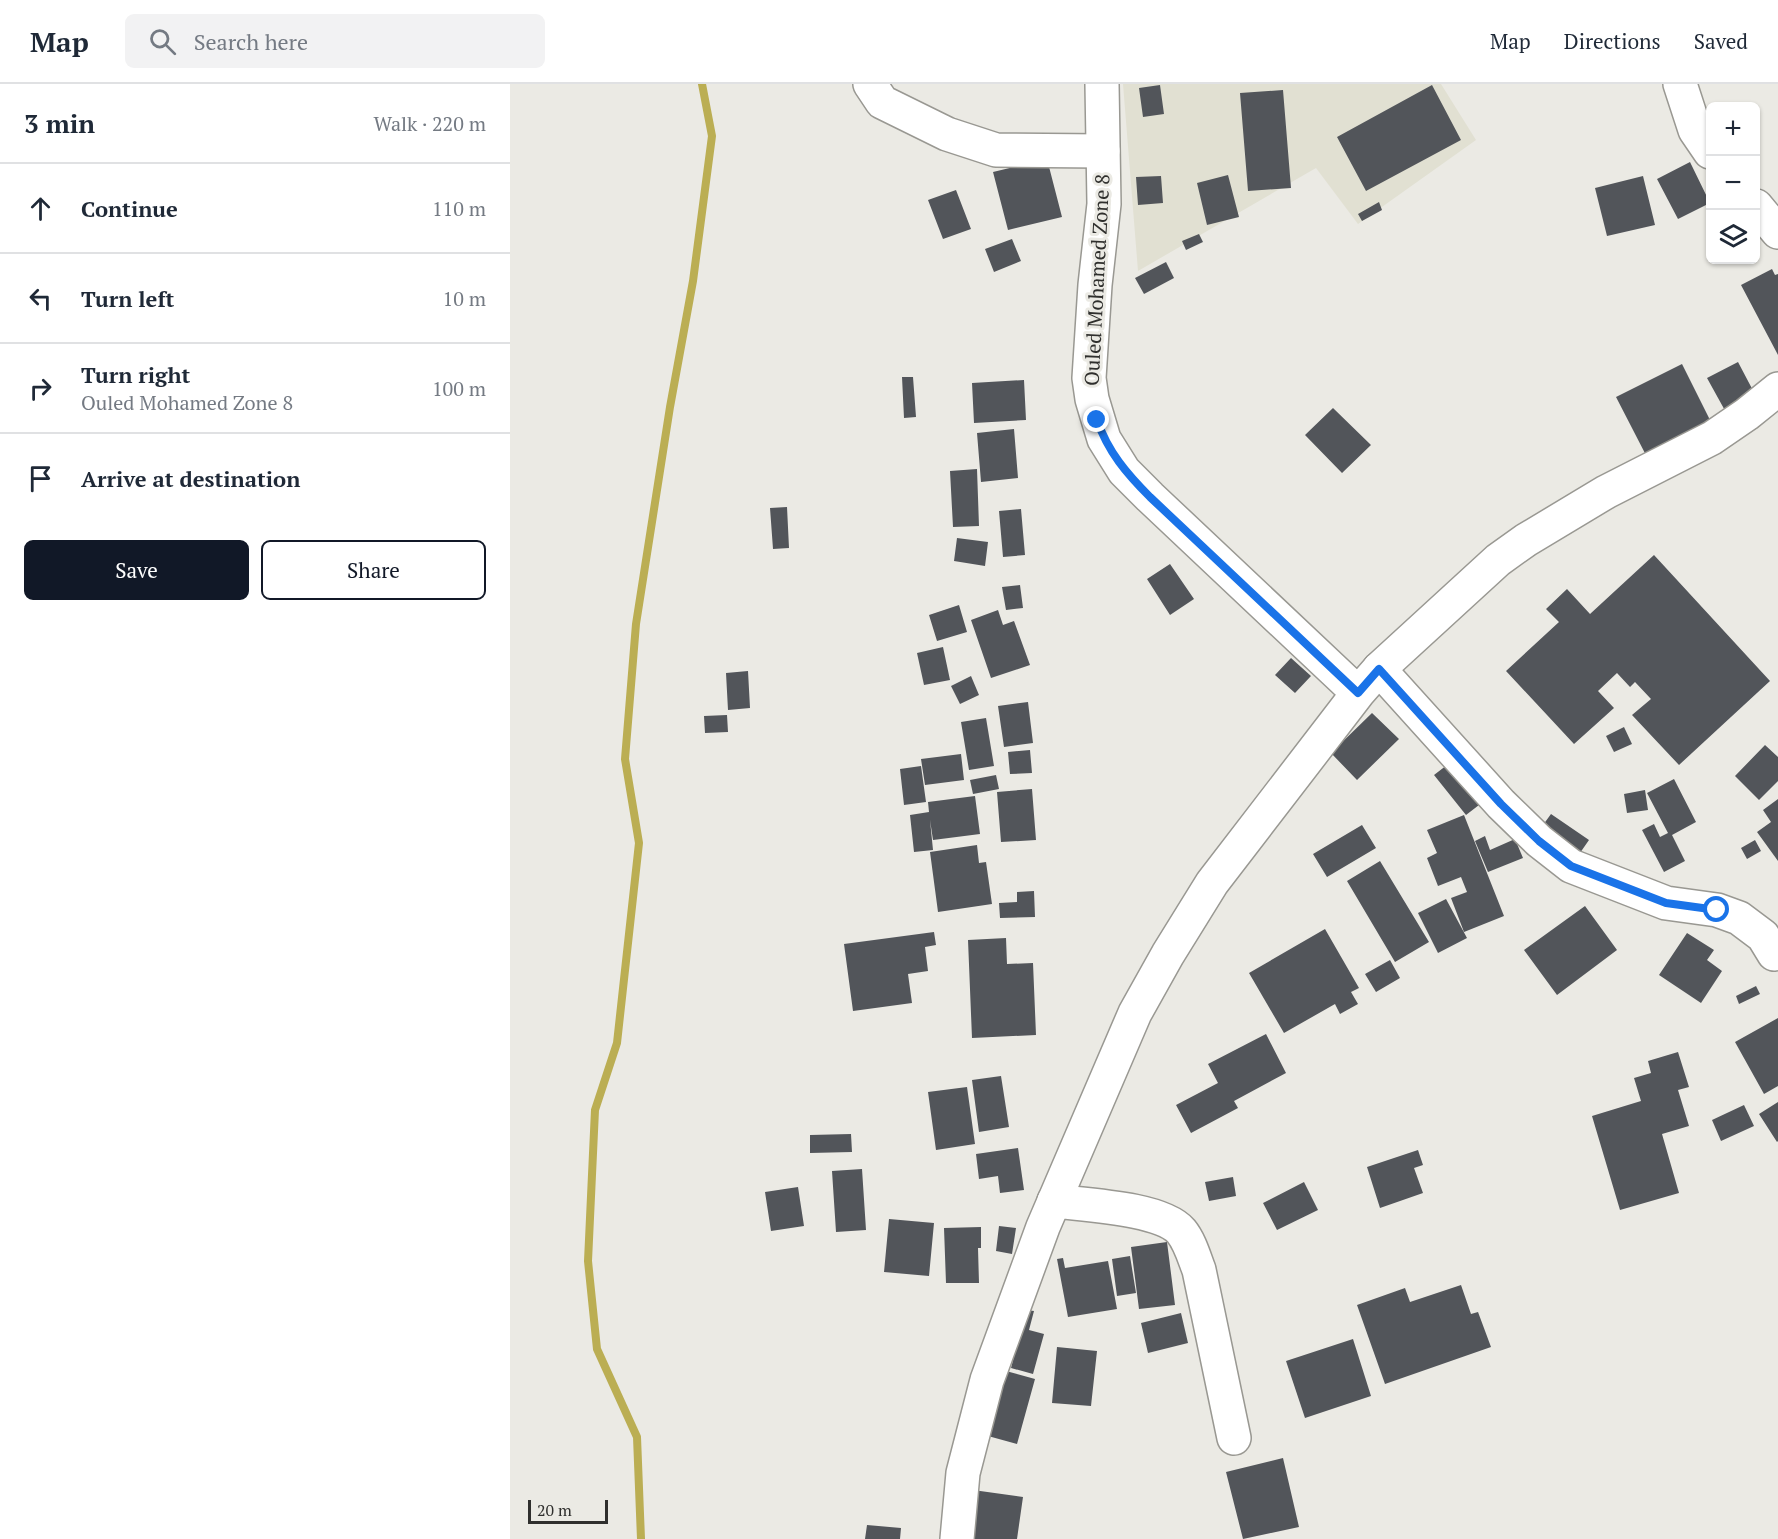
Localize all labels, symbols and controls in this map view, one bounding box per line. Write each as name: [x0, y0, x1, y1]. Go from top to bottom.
search box: [125, 14, 545, 68]
text: Map: [30, 23, 89, 60]
icon: search: [146, 25, 179, 58]
text: Search here: [194, 27, 308, 56]
text: Map: [1490, 27, 1531, 55]
text: Directions: [1564, 27, 1661, 55]
text: Saved: [1694, 27, 1748, 55]
map controls: [1706, 102, 1760, 264]
button: +: [1706, 102, 1760, 156]
text: 3 min: [24, 106, 95, 140]
text: Walk · 220 m: [374, 110, 486, 137]
button: −: [1706, 156, 1760, 210]
street label: Ouled Mohamed Zone 8: [1077, 173, 1116, 387]
icon: ahead: [24, 192, 57, 225]
text: Continue: [81, 194, 178, 223]
text: 110 m: [432, 195, 486, 222]
button: layers: [1706, 210, 1760, 264]
icon: left: [24, 282, 57, 315]
text: Turn left: [81, 284, 174, 313]
text: 10 m: [443, 285, 486, 312]
text: Turn right: [81, 360, 190, 389]
icon: right: [24, 372, 57, 405]
text: 100 m: [432, 375, 486, 402]
text: Ouled Mohamed Zone 8: [81, 389, 293, 416]
route end: [1083, 406, 1109, 432]
icon: arrive: [24, 462, 57, 495]
text: Arrive at destination: [81, 464, 300, 493]
button: Save: [24, 540, 249, 600]
button: Share: [261, 540, 486, 600]
route start: [1703, 896, 1729, 922]
scale bar: [528, 1497, 608, 1524]
text: 20 m: [537, 1499, 572, 1521]

